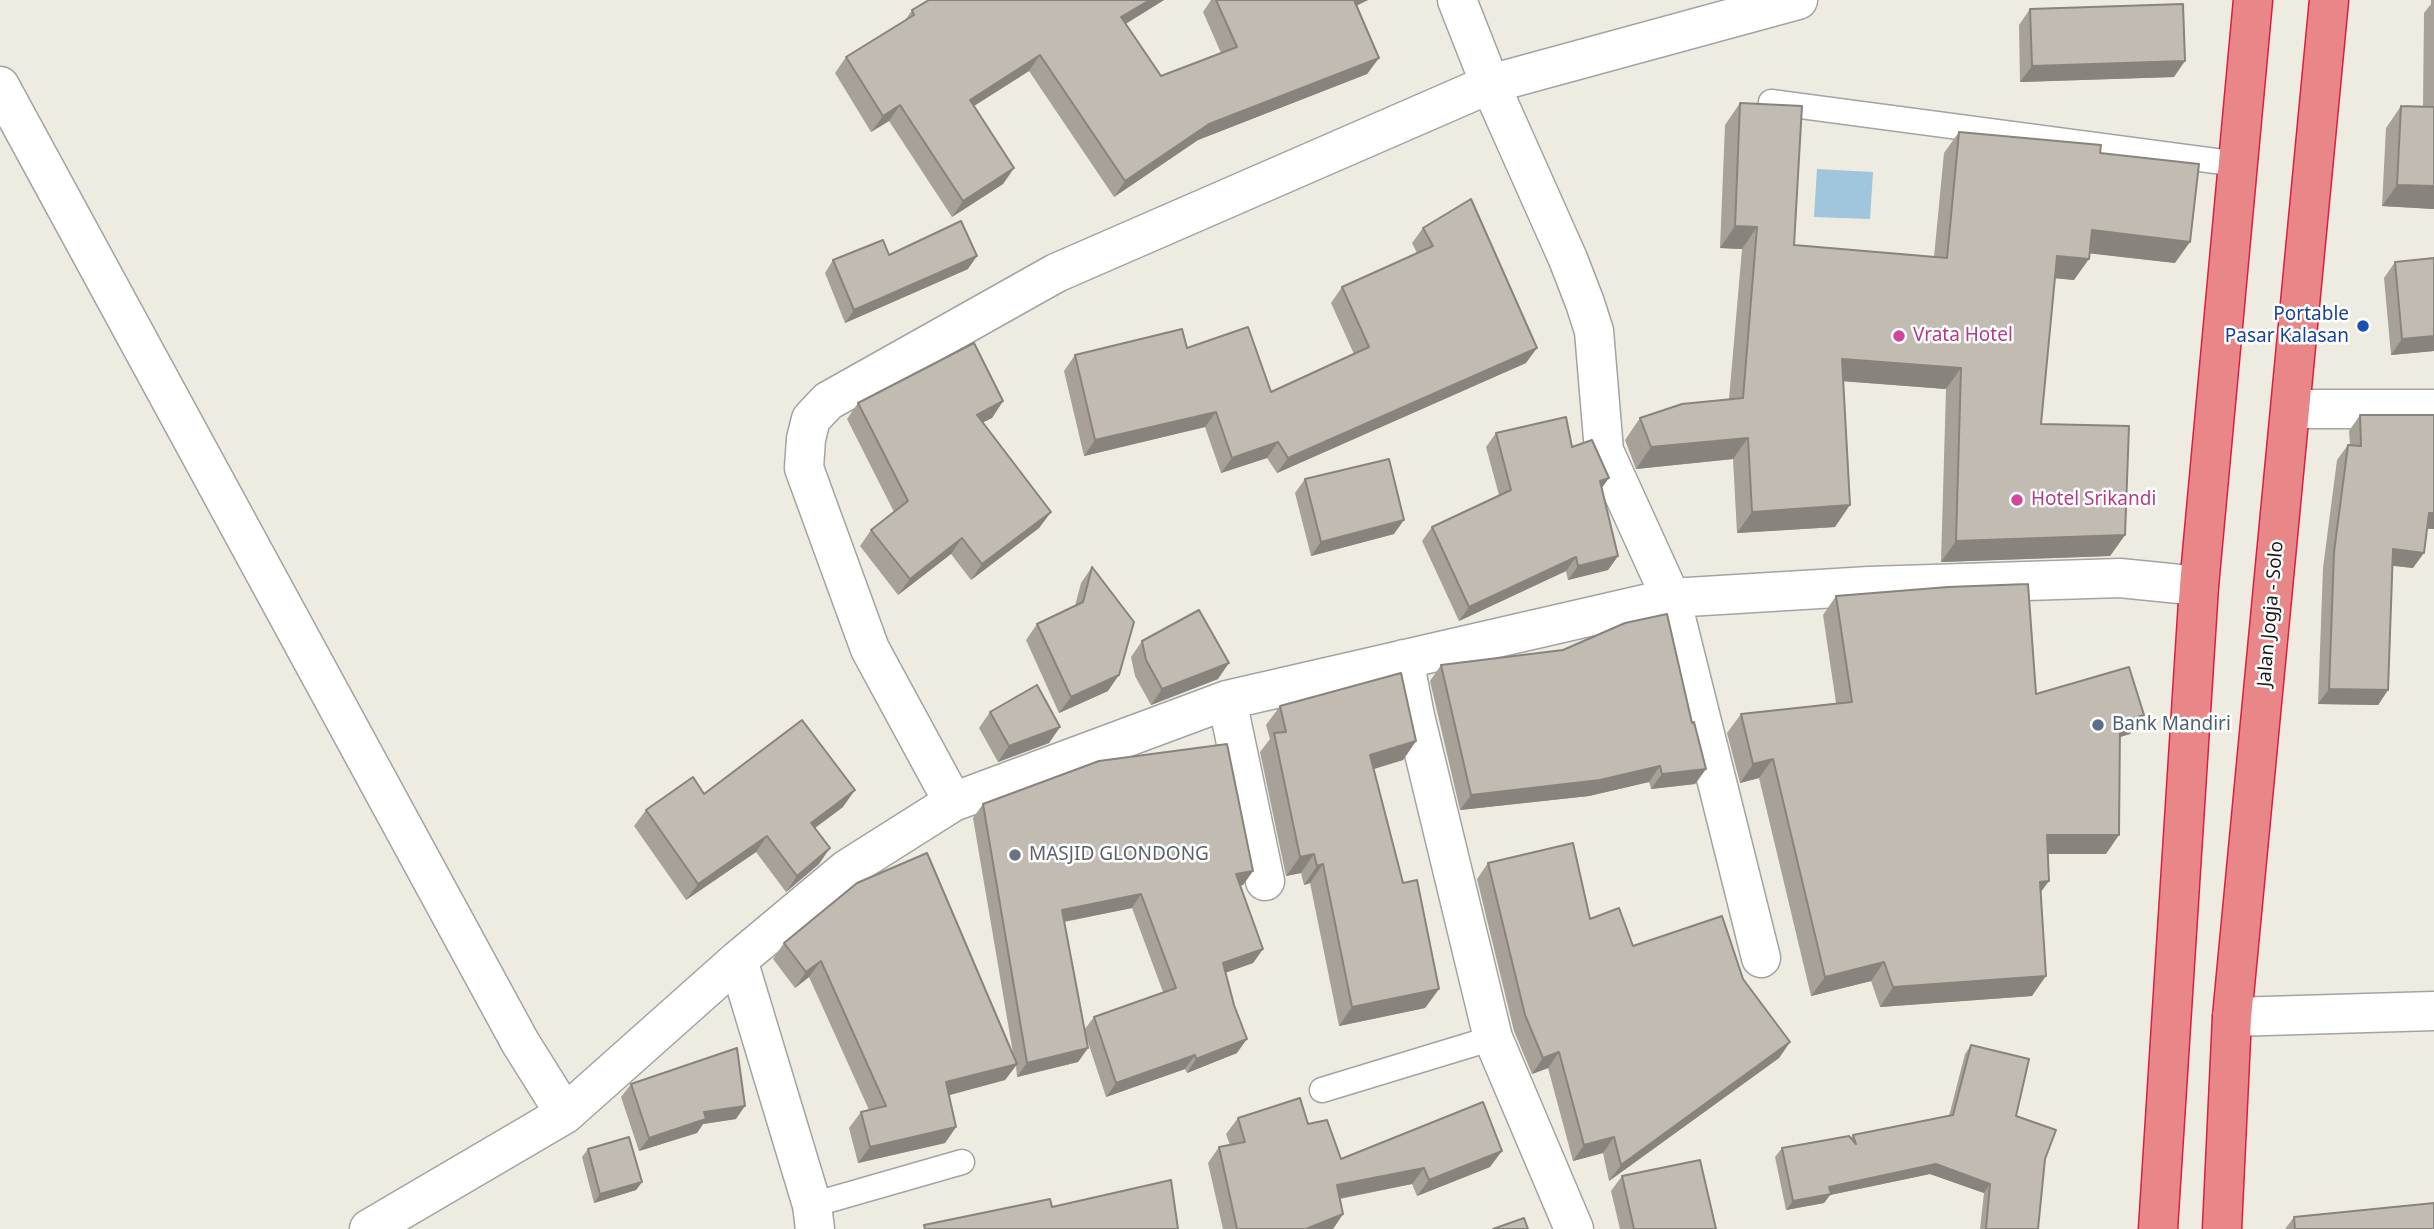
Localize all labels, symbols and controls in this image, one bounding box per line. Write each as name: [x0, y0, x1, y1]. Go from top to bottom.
place label: Portable Pasar Kalasan: [2225, 304, 2349, 348]
marker: Portable Pasar Kalasan: [2355, 318, 2371, 334]
place label: Vrata Hotel: [1913, 325, 2013, 347]
marker: Vrata Hotel: [1891, 328, 1907, 344]
place label: Hotel Srikandi: [2031, 489, 2156, 511]
marker: Hotel Srikandi: [2009, 492, 2025, 508]
street label: Jalan Jogja - Solo: [2253, 540, 2289, 688]
place label: Bank Mandiri: [2112, 714, 2231, 736]
marker: Bank Mandiri: [2090, 717, 2106, 733]
place label: MASJID GLONDONG: [1029, 844, 1209, 866]
marker: MASJID GLONDONG: [1007, 847, 1023, 863]

